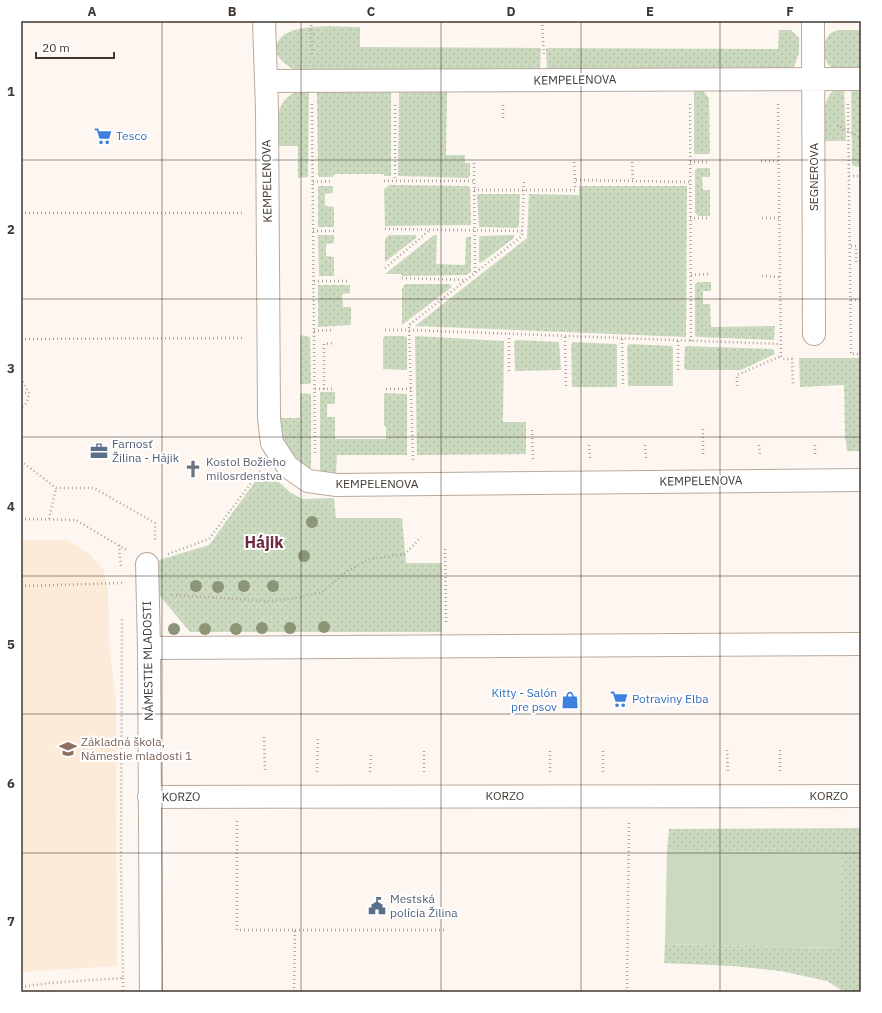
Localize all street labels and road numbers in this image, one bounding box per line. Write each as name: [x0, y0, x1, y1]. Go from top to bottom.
street label: KEMPELENOVA: [533, 71, 617, 88]
street label: KEMPELENOVA: [258, 139, 275, 223]
street label: SEGNEROVA: [806, 143, 821, 211]
street label: KEMPELENOVA: [659, 472, 743, 489]
street label: KEMPELENOVA: [336, 476, 419, 491]
street label: NÁMESTIE MLADOSTI: [139, 601, 156, 721]
street label: KORZO: [486, 788, 524, 803]
street label: KORZO: [810, 788, 848, 803]
street label: KORZO: [161, 789, 201, 804]

